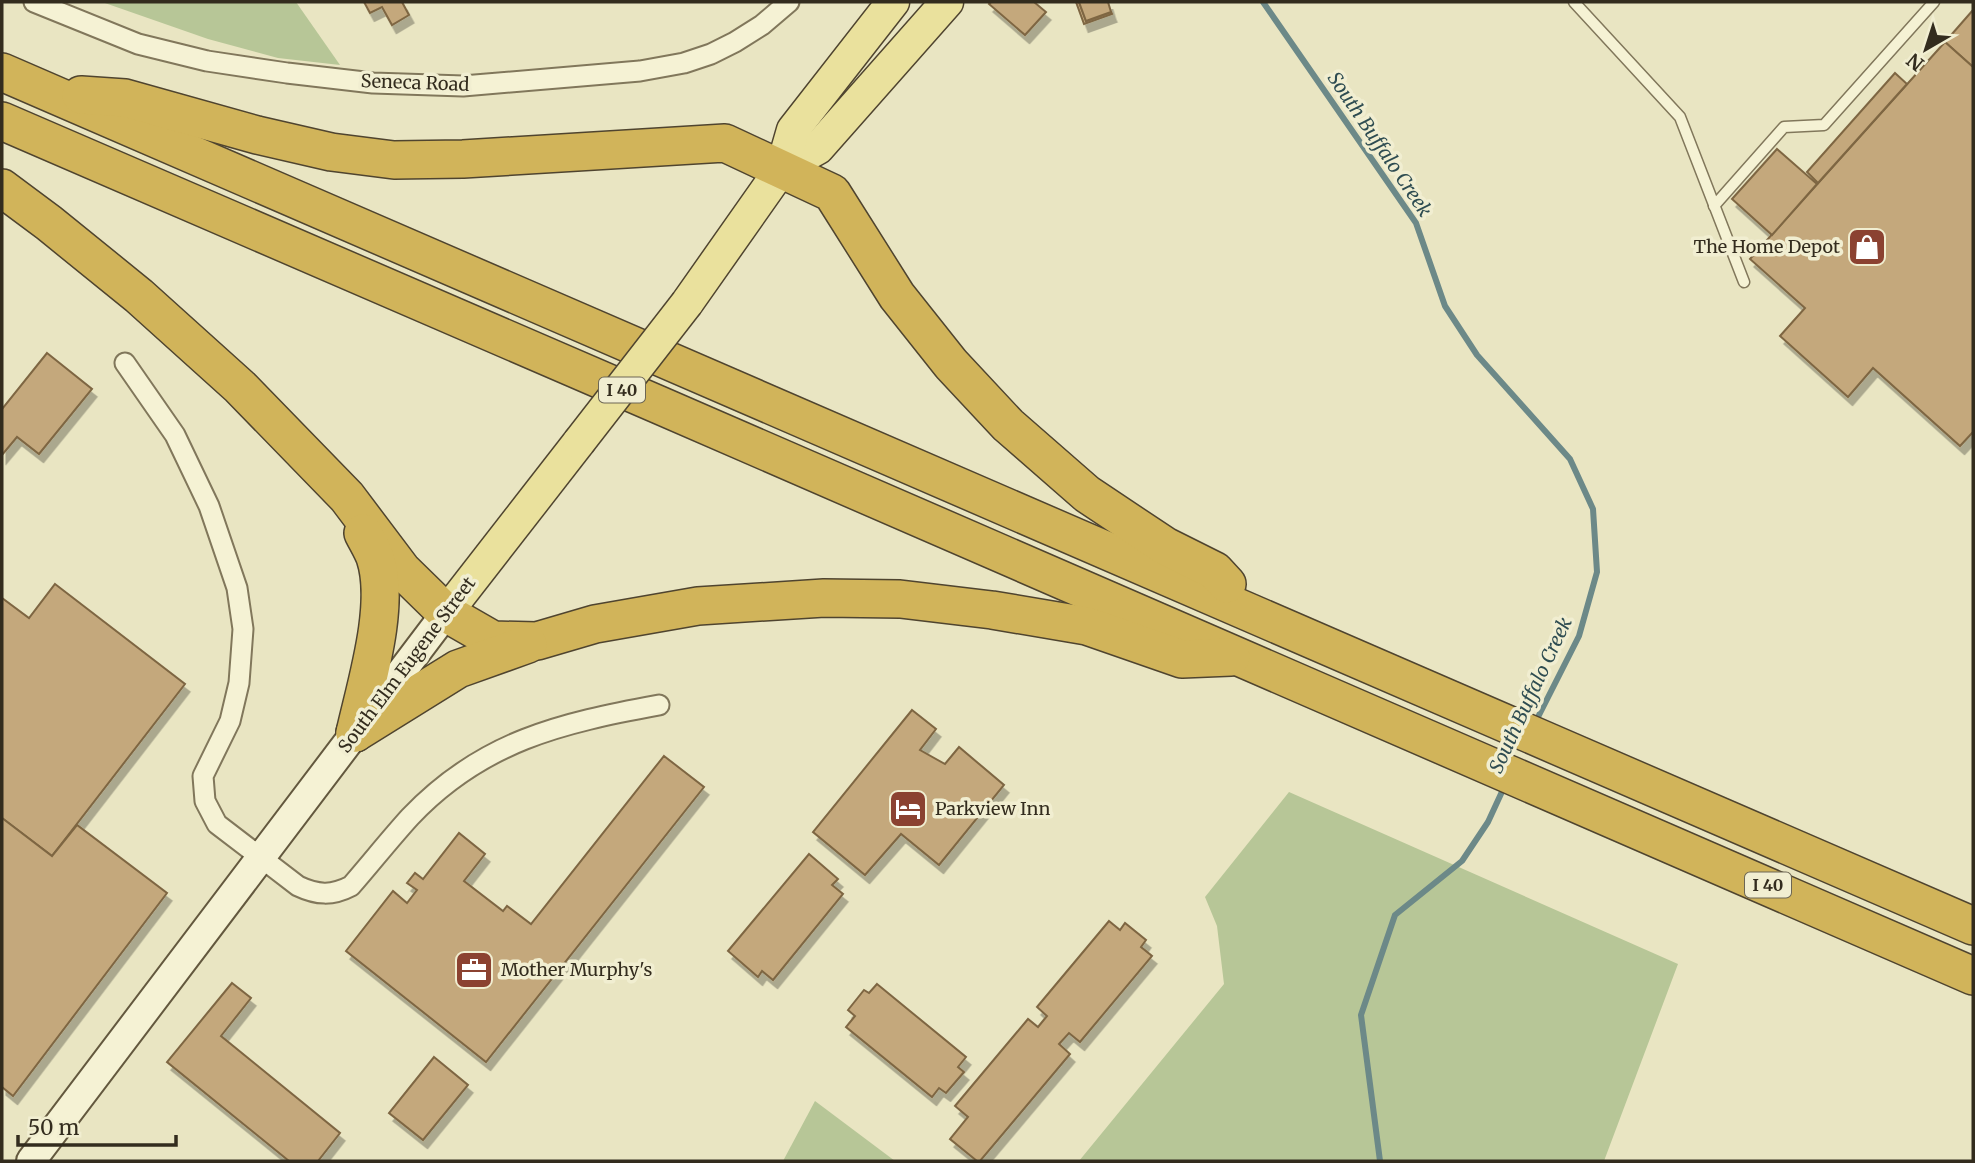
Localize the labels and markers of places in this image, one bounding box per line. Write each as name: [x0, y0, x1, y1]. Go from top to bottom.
shop icon: The Home Depot: [1846, 226, 1888, 268]
place label: The Home Depot: [1693, 235, 1840, 258]
hotel icon: Parkview Inn: [887, 788, 929, 830]
place label: Parkview Inn: [935, 797, 1050, 820]
office icon: Mother Murphy's: [453, 949, 495, 991]
place label: Mother Murphy's: [501, 958, 653, 981]

